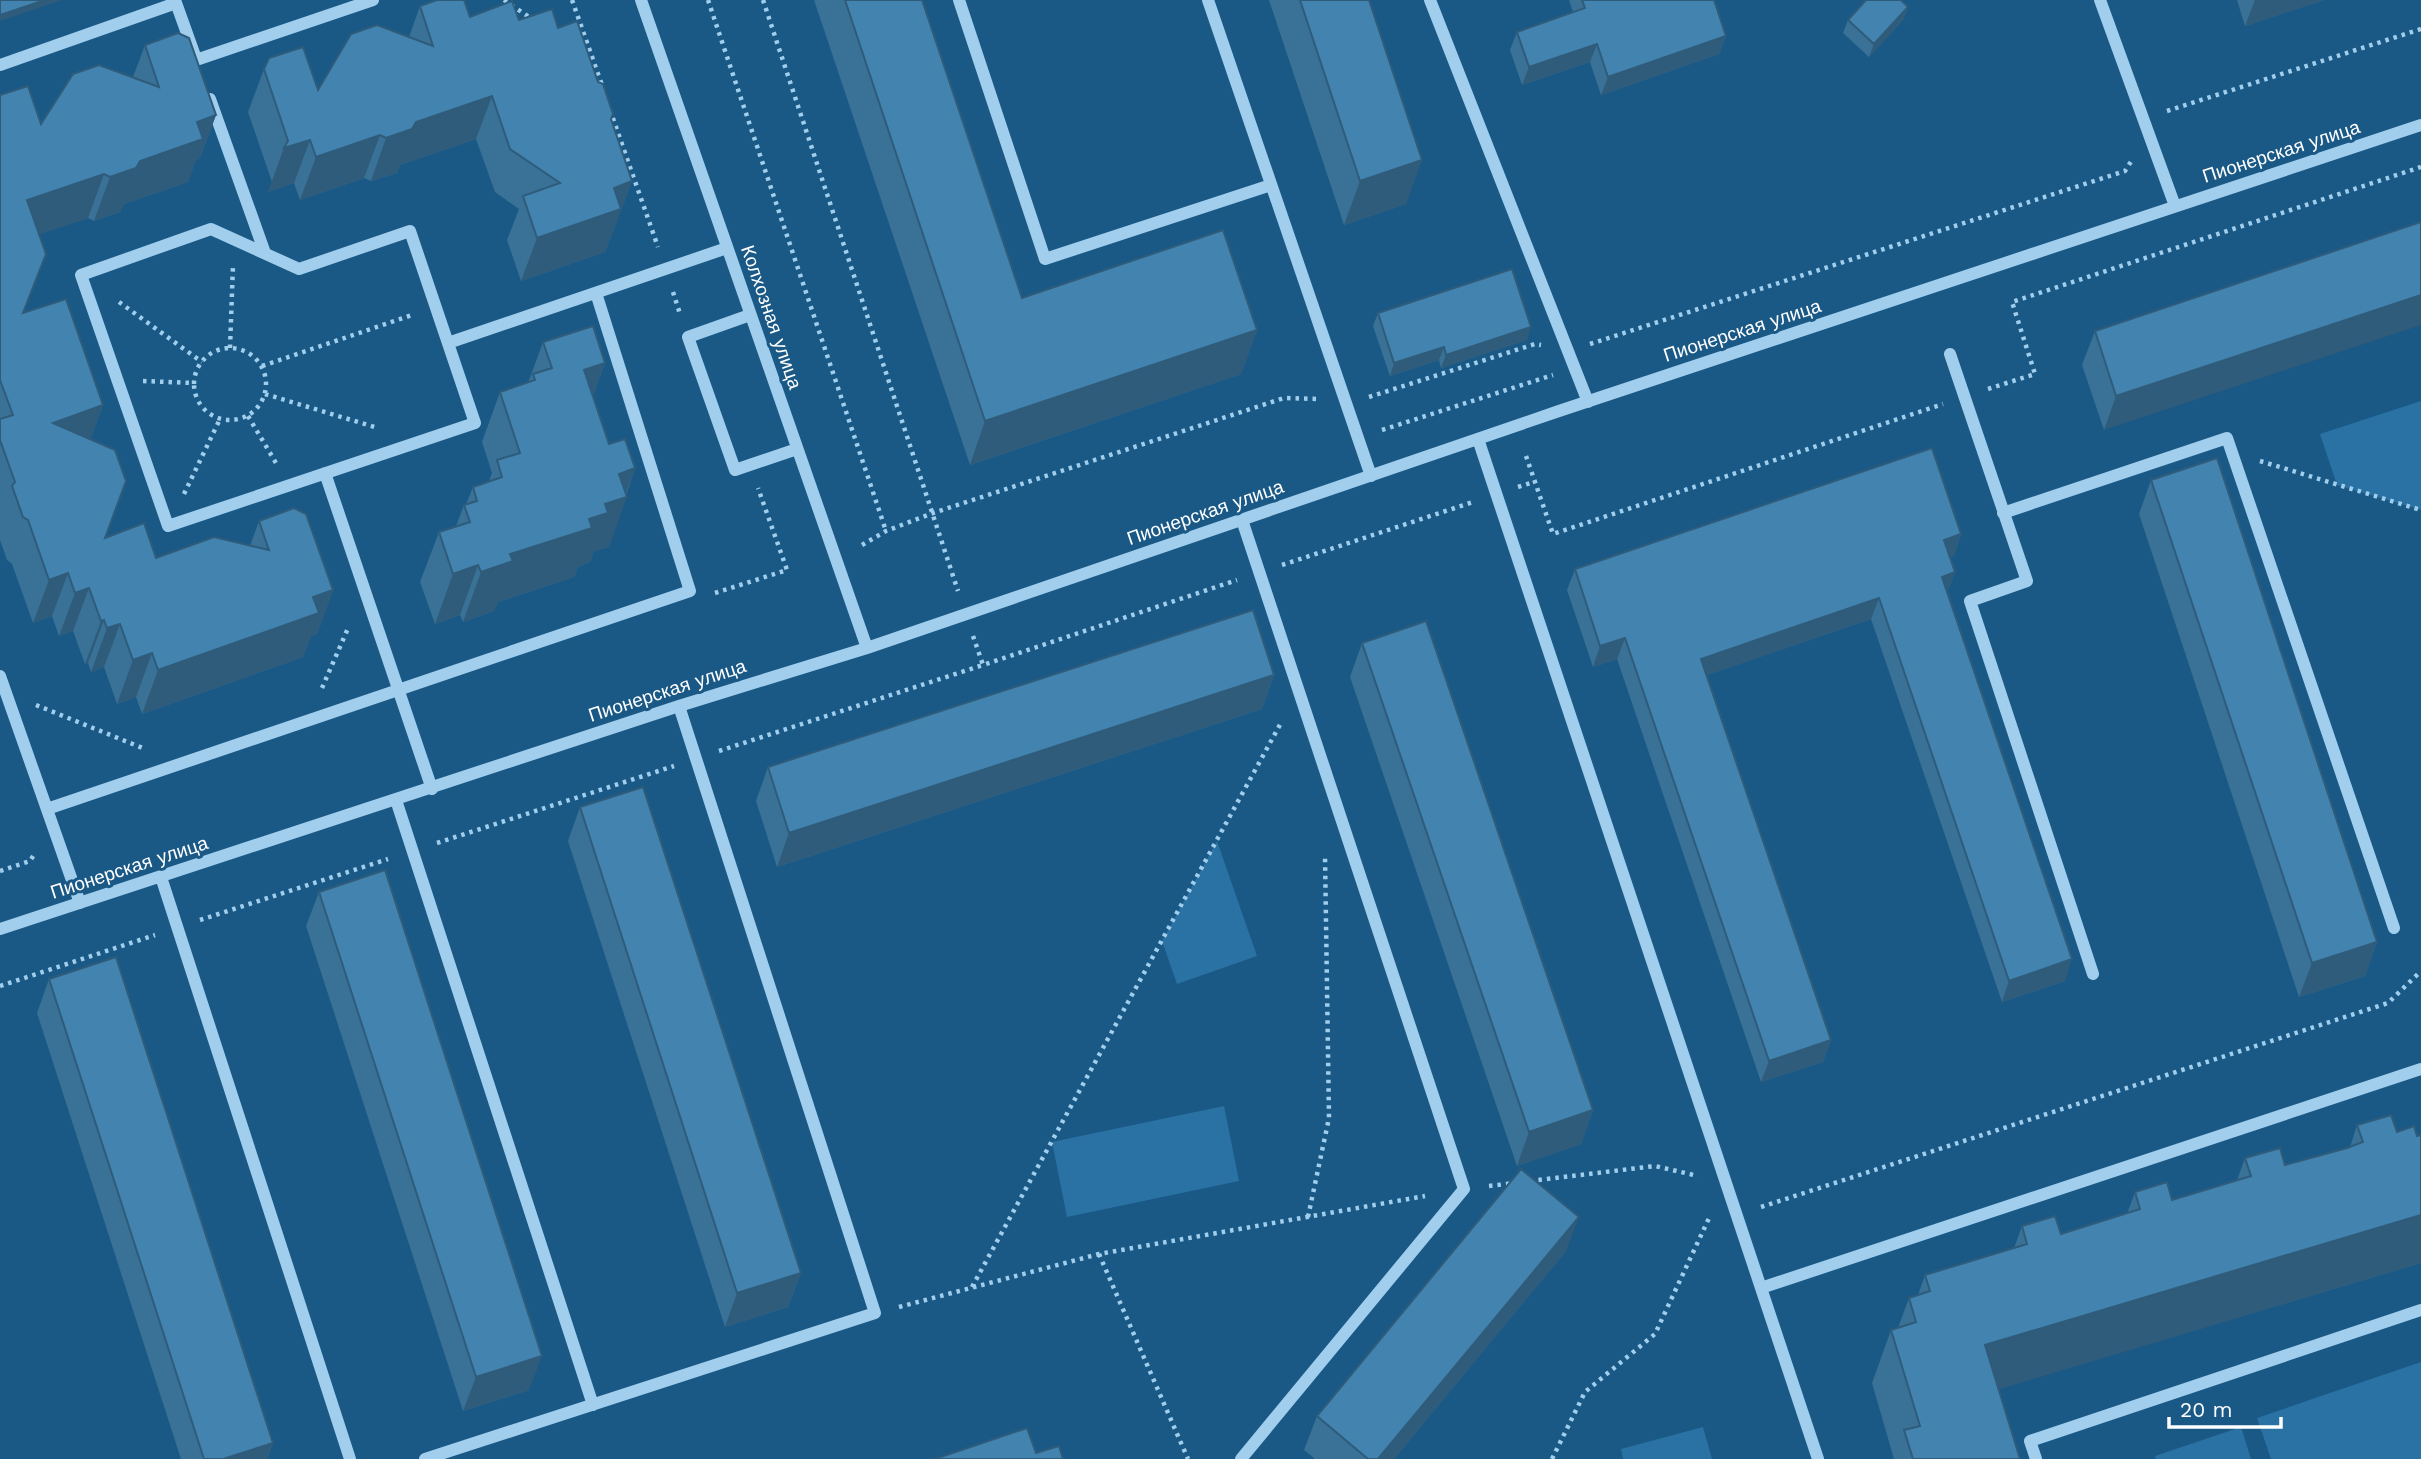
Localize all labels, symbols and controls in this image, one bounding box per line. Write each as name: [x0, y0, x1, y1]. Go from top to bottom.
street label: Пионерская улица: [2199, 115, 2363, 188]
street label: Колхозная улица: [736, 242, 807, 393]
street label: Пионерская улица: [1660, 294, 1824, 367]
street label: Пионерская улица: [1124, 475, 1287, 550]
street label: Пионерская улица: [585, 654, 749, 727]
street label: Пионерская улица: [47, 831, 211, 904]
scale bar: [2169, 1386, 2281, 1430]
text: 20 m: [2180, 1397, 2232, 1422]

